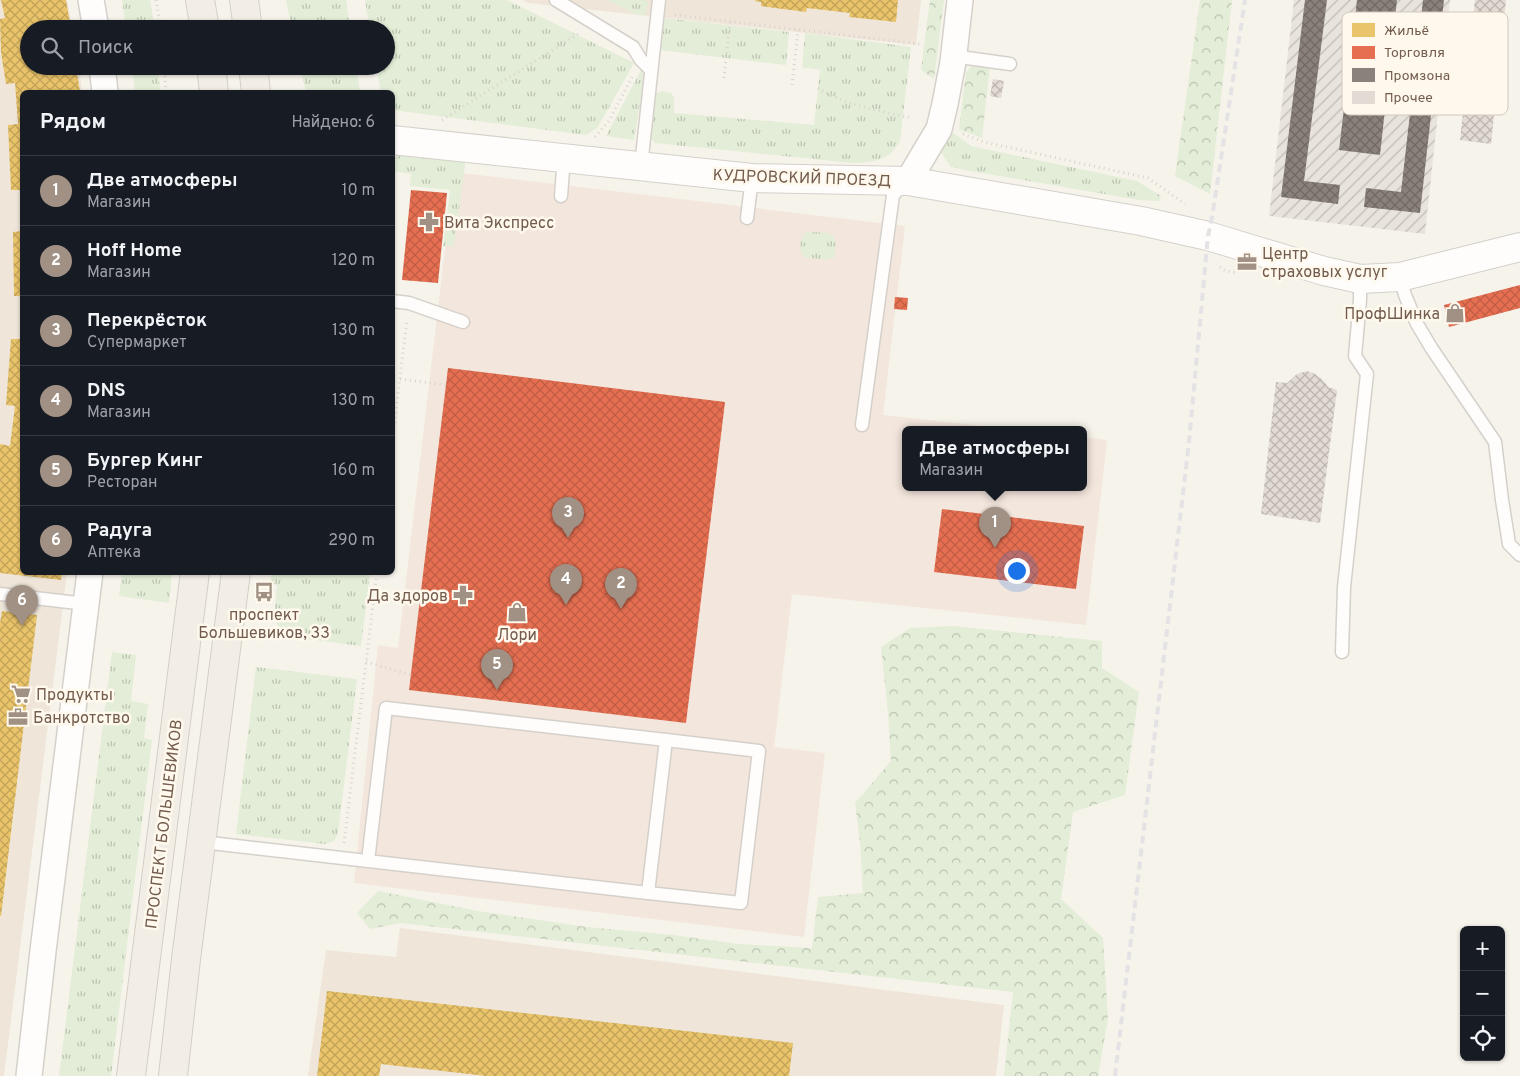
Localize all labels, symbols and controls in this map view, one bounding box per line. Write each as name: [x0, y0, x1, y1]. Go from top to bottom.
legend: [1342, 12, 1508, 115]
search box: [20, 20, 395, 75]
text: Жильё: [1384, 23, 1429, 40]
icon: search: [38, 34, 66, 62]
text: Поиск: [78, 36, 134, 60]
text: Торговля: [1384, 45, 1445, 62]
text: Промзона: [1384, 68, 1450, 85]
text: Прочее: [1384, 90, 1433, 107]
text: Рядом: [40, 109, 106, 136]
text: Найдено: 6: [292, 113, 375, 133]
street label: КУДРОВСКИЙ ПРОЕЗД: [712, 164, 892, 192]
text: Две атмосферы: [87, 169, 238, 193]
text: 1: [53, 181, 59, 201]
text: 10 m: [341, 181, 375, 201]
text: Магазин: [87, 193, 151, 213]
pharmacy icon: Вита Экспресс: [418, 211, 440, 233]
place label: Вита Экспресс: [444, 214, 554, 234]
text: Hoff Home: [87, 239, 182, 263]
place label: Центр страховых услуг: [1262, 245, 1388, 283]
text: 2: [51, 251, 61, 271]
text: 120 m: [332, 251, 375, 271]
office icon: Центр страховых услуг: [1236, 251, 1258, 273]
text: Магазин: [87, 263, 151, 283]
shop icon: ПрофШинка: [1444, 302, 1466, 324]
place label: ПрофШинка: [1344, 305, 1440, 325]
text: Перекрёсток: [87, 309, 207, 333]
text: 3: [51, 321, 61, 341]
text: 130 m: [332, 321, 375, 341]
text: Супермаркет: [87, 333, 187, 353]
text: DNS: [87, 379, 126, 403]
text: 4: [51, 391, 61, 411]
text: 130 m: [332, 391, 375, 411]
text: Магазин: [87, 403, 151, 423]
popup: [902, 426, 1087, 491]
text: Две атмосферы: [919, 437, 1070, 461]
text: Бургер Кинг: [87, 449, 202, 473]
text: 5: [51, 461, 61, 481]
text: 160 m: [332, 461, 375, 481]
text: Магазин: [919, 461, 983, 481]
text: Ресторан: [87, 473, 158, 493]
pin: 3: [552, 497, 584, 538]
pin: 1: [979, 507, 1011, 548]
text: Радуга: [87, 519, 152, 543]
text: 6: [51, 531, 61, 551]
text: 290 m: [328, 531, 375, 551]
text: Аптека: [87, 543, 141, 563]
your location: [1004, 558, 1030, 584]
pin: 4: [550, 564, 582, 605]
pin: 2: [605, 568, 637, 609]
bus stop icon: проспект Большевиков, 33: [253, 581, 275, 603]
pharmacy icon: Да здоров: [452, 584, 474, 606]
pin: 6: [6, 585, 38, 626]
place label: Да здоров: [367, 587, 448, 607]
shop icon: Лори: [506, 601, 528, 623]
place label: проспект Большевиков, 33: [198, 606, 330, 644]
place label: Лори: [497, 626, 537, 646]
pin: 5: [481, 649, 513, 690]
supermarket icon: Продукты: [10, 683, 32, 705]
place label: Продукты: [36, 686, 113, 706]
office icon: Банкротство: [7, 706, 29, 728]
place label: Банкротство: [33, 709, 130, 729]
street label: ПРОСПЕКТ БОЛЬШЕВИКОВ: [142, 718, 188, 930]
map controls: [1460, 926, 1505, 1061]
button: +: [1460, 926, 1505, 971]
button: −: [1460, 971, 1505, 1016]
button: locate: [1460, 1016, 1505, 1061]

